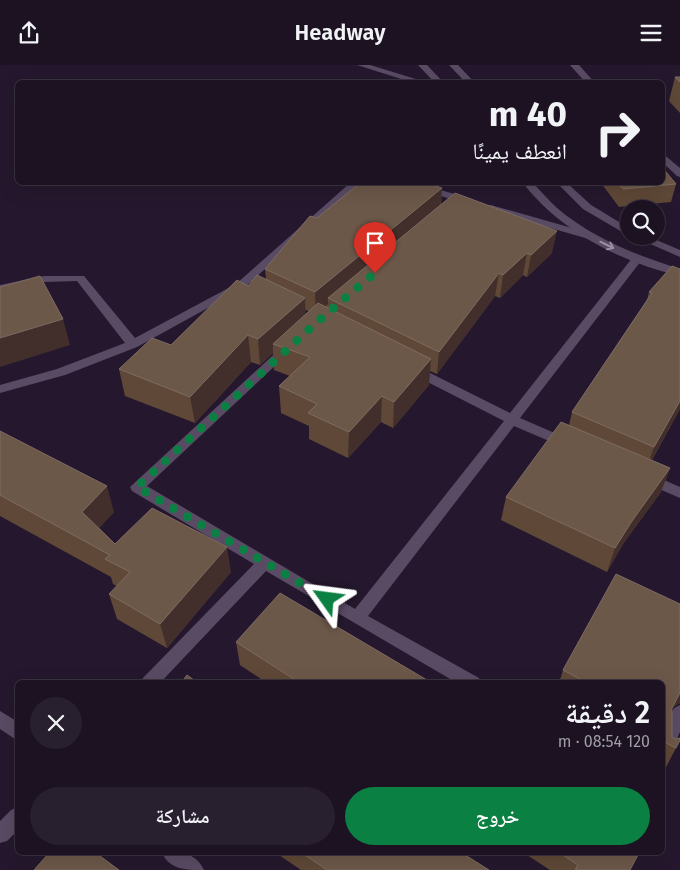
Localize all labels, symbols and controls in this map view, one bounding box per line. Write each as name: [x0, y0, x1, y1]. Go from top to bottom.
icon: share: [15, 19, 43, 47]
text: Headway: [295, 19, 385, 46]
icon: menu: [637, 19, 665, 47]
text: 40 m: [489, 93, 567, 135]
icon: right: [585, 100, 650, 165]
text: انعطف يمينًا: [472, 138, 567, 165]
map controls: [620, 200, 665, 245]
button: search: [620, 200, 665, 245]
pin: [354, 222, 396, 273]
icon: arrive: [361, 229, 389, 257]
one-way arrow: [599, 241, 614, 250]
position arrow: [300, 572, 352, 624]
text: 2 دقيقة: [565, 695, 650, 731]
button: close: [30, 697, 82, 749]
text: 120 m · 08:54: [558, 732, 650, 751]
button: مشاركة: [30, 787, 335, 845]
button: خروج: [345, 787, 650, 845]

